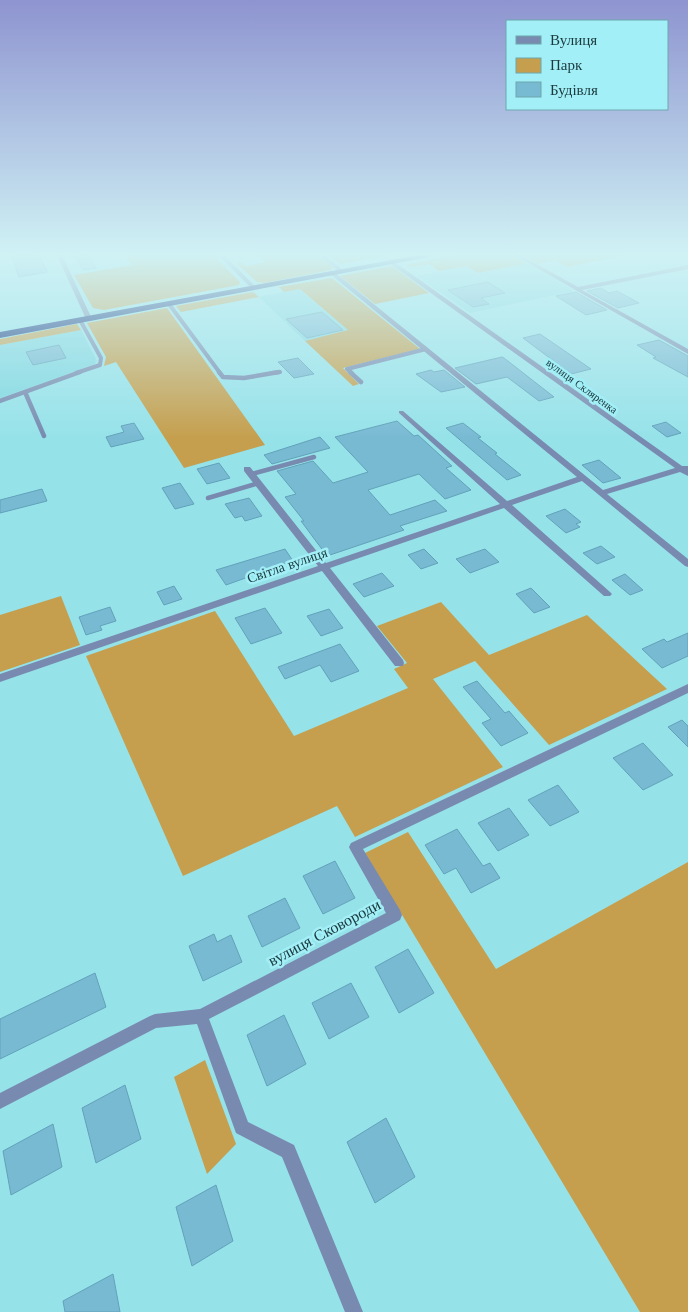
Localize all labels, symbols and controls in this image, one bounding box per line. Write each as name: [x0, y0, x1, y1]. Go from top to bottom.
legend: [506, 20, 668, 110]
text: Вулиця: [550, 30, 597, 49]
text: Парк: [550, 55, 583, 74]
text: Будівля: [550, 80, 598, 99]
street label: вулиця Скляренка: [544, 355, 621, 417]
street label: Світла вулиця: [244, 543, 330, 587]
street label: вулиця Сковороди: [264, 894, 384, 970]

